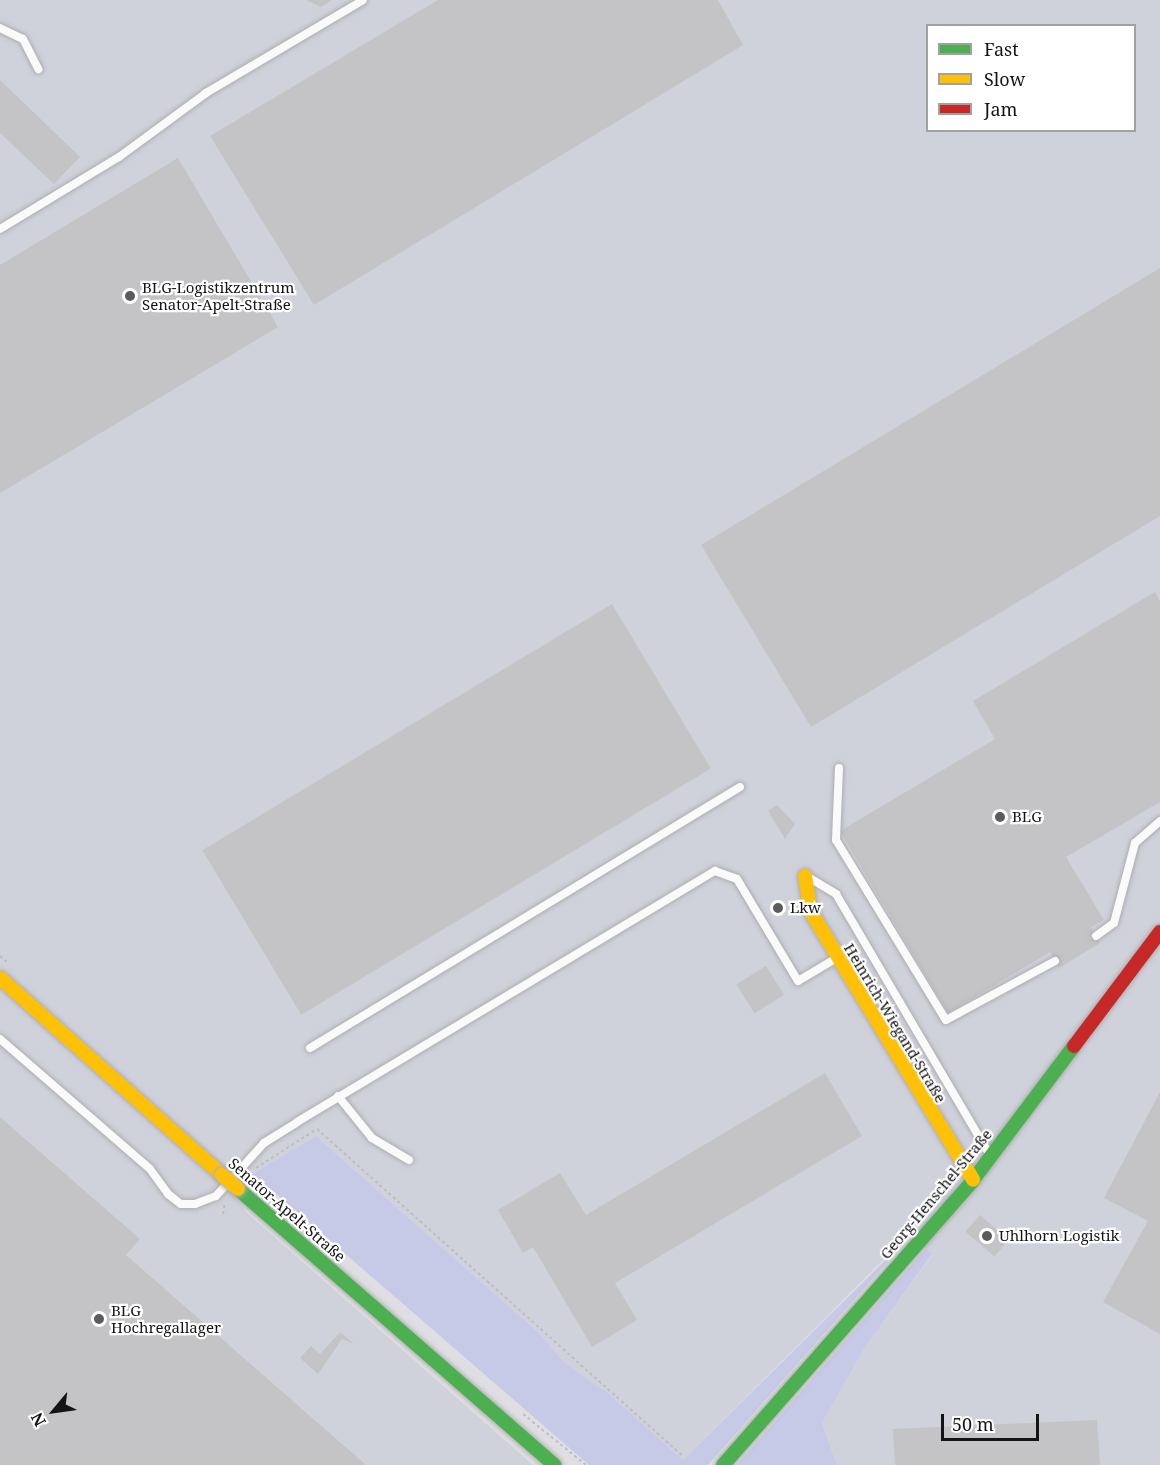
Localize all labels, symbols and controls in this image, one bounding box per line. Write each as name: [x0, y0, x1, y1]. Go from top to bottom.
legend: [926, 24, 1136, 132]
text: Fast: [984, 37, 1019, 61]
text: Slow: [984, 67, 1025, 91]
text: Jam: [984, 97, 1018, 121]
place label: BLG-Logistikzentrum Senator-Apelt-Straße: [142, 278, 294, 313]
marker: BLG-Logistikzentrum Senator-Apelt-Straße: [123, 289, 137, 303]
place label: BLG: [1012, 808, 1042, 826]
marker: BLG: [993, 810, 1007, 824]
place label: Lkw: [790, 899, 821, 917]
marker: Lkw: [771, 901, 785, 915]
street label: Heinrich-Wiegand-Straße: [840, 940, 950, 1106]
street label: Georg-Henschel-Straße: [876, 1125, 996, 1263]
street label: Senator-Apelt-Straße: [225, 1154, 349, 1266]
place label: Uhlhorn Logistik: [999, 1227, 1119, 1245]
marker: Uhlhorn Logistik: [980, 1229, 994, 1243]
place label: BLG Hochregallager: [111, 1301, 221, 1336]
marker: BLG Hochregallager: [92, 1312, 106, 1326]
north arrow: [24, 1381, 84, 1441]
scale bar: [944, 1402, 1042, 1440]
text: N: [26, 1409, 51, 1431]
text: 50 m: [952, 1412, 994, 1436]

